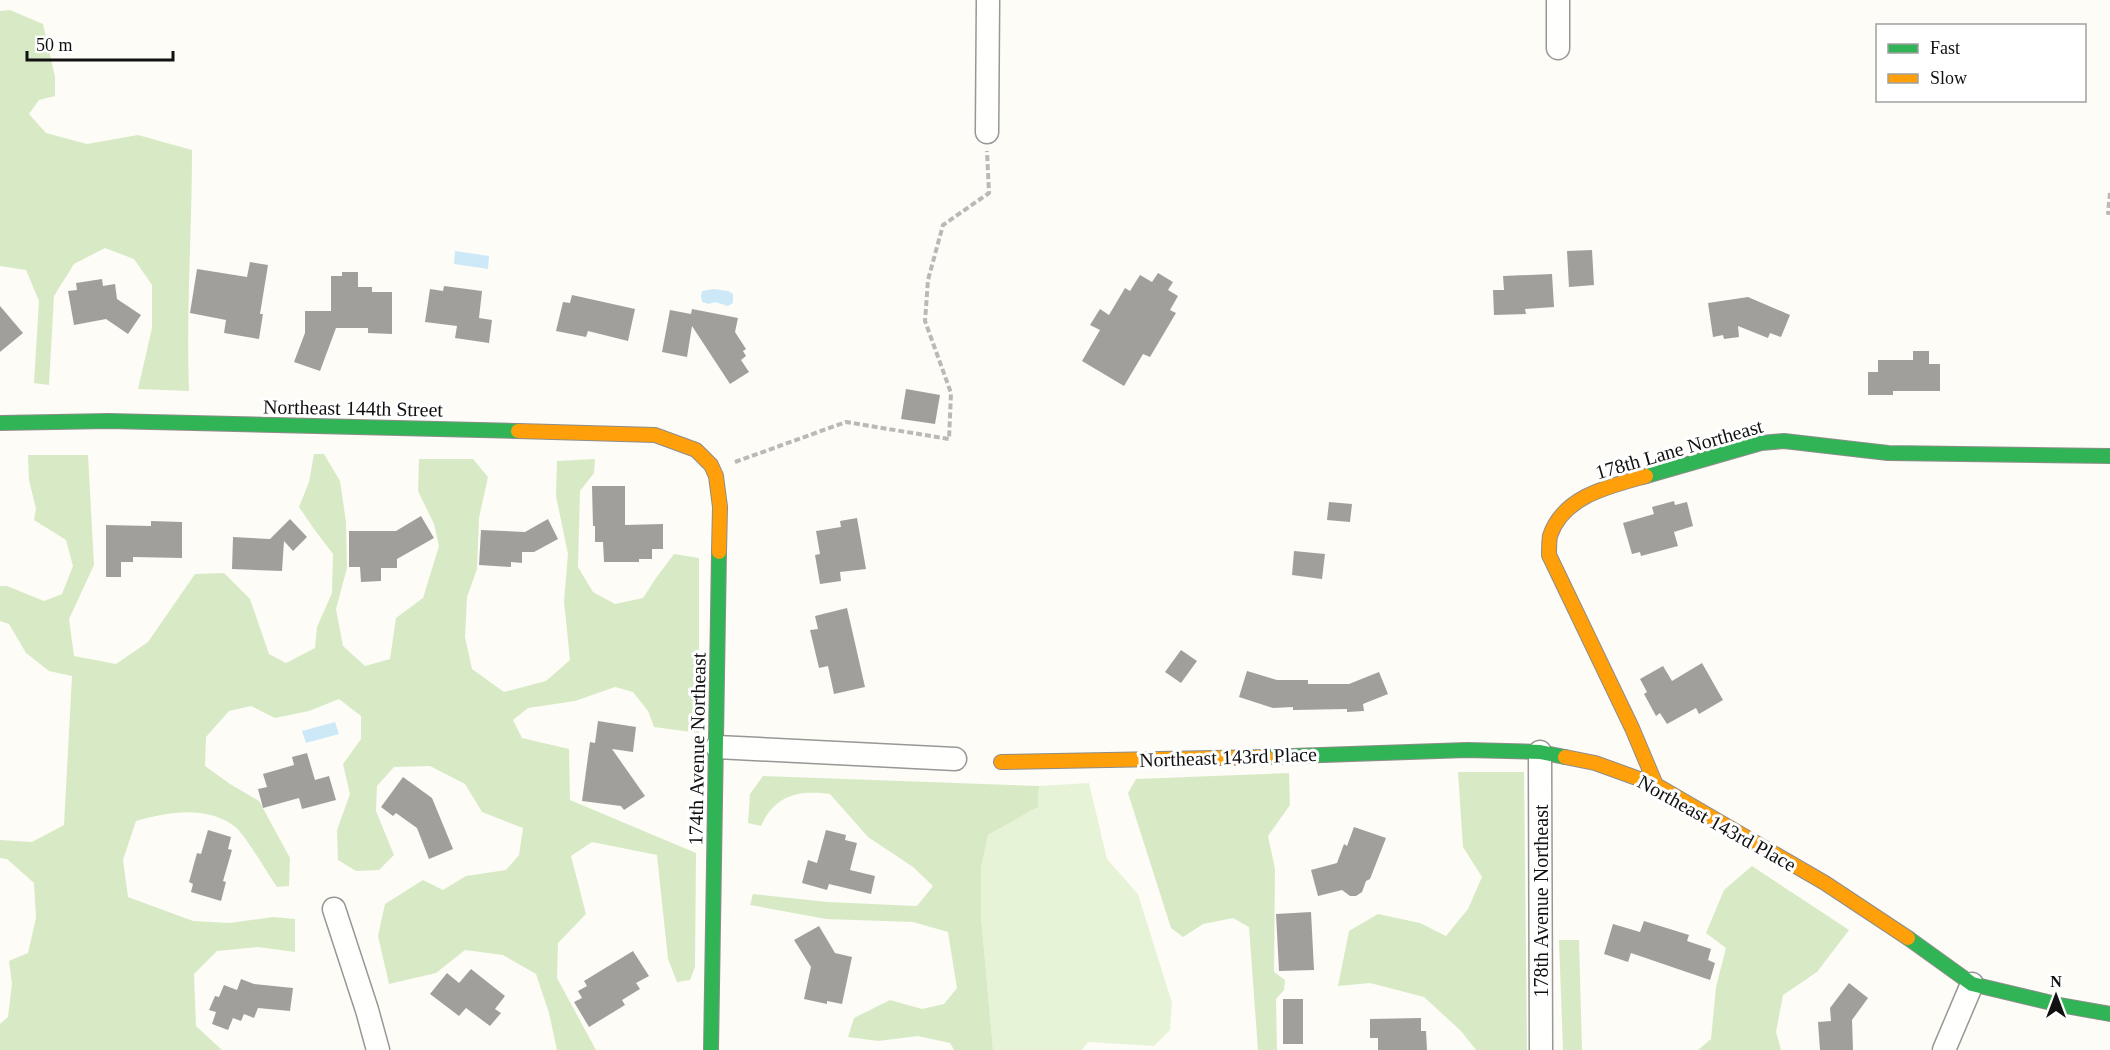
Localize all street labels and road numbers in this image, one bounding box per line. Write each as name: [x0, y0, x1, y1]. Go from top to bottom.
street label: Northeast 144th Street: [263, 395, 444, 421]
street label: 178th Lane Northeast: [1593, 414, 1766, 483]
street label: 174th Avenue Northeast: [684, 652, 710, 846]
street label: Northeast 143rd Place: [1139, 743, 1317, 771]
street label: Northeast 143rd Place: [1634, 770, 1800, 876]
street label: 178th Avenue Northeast: [1530, 804, 1552, 997]

